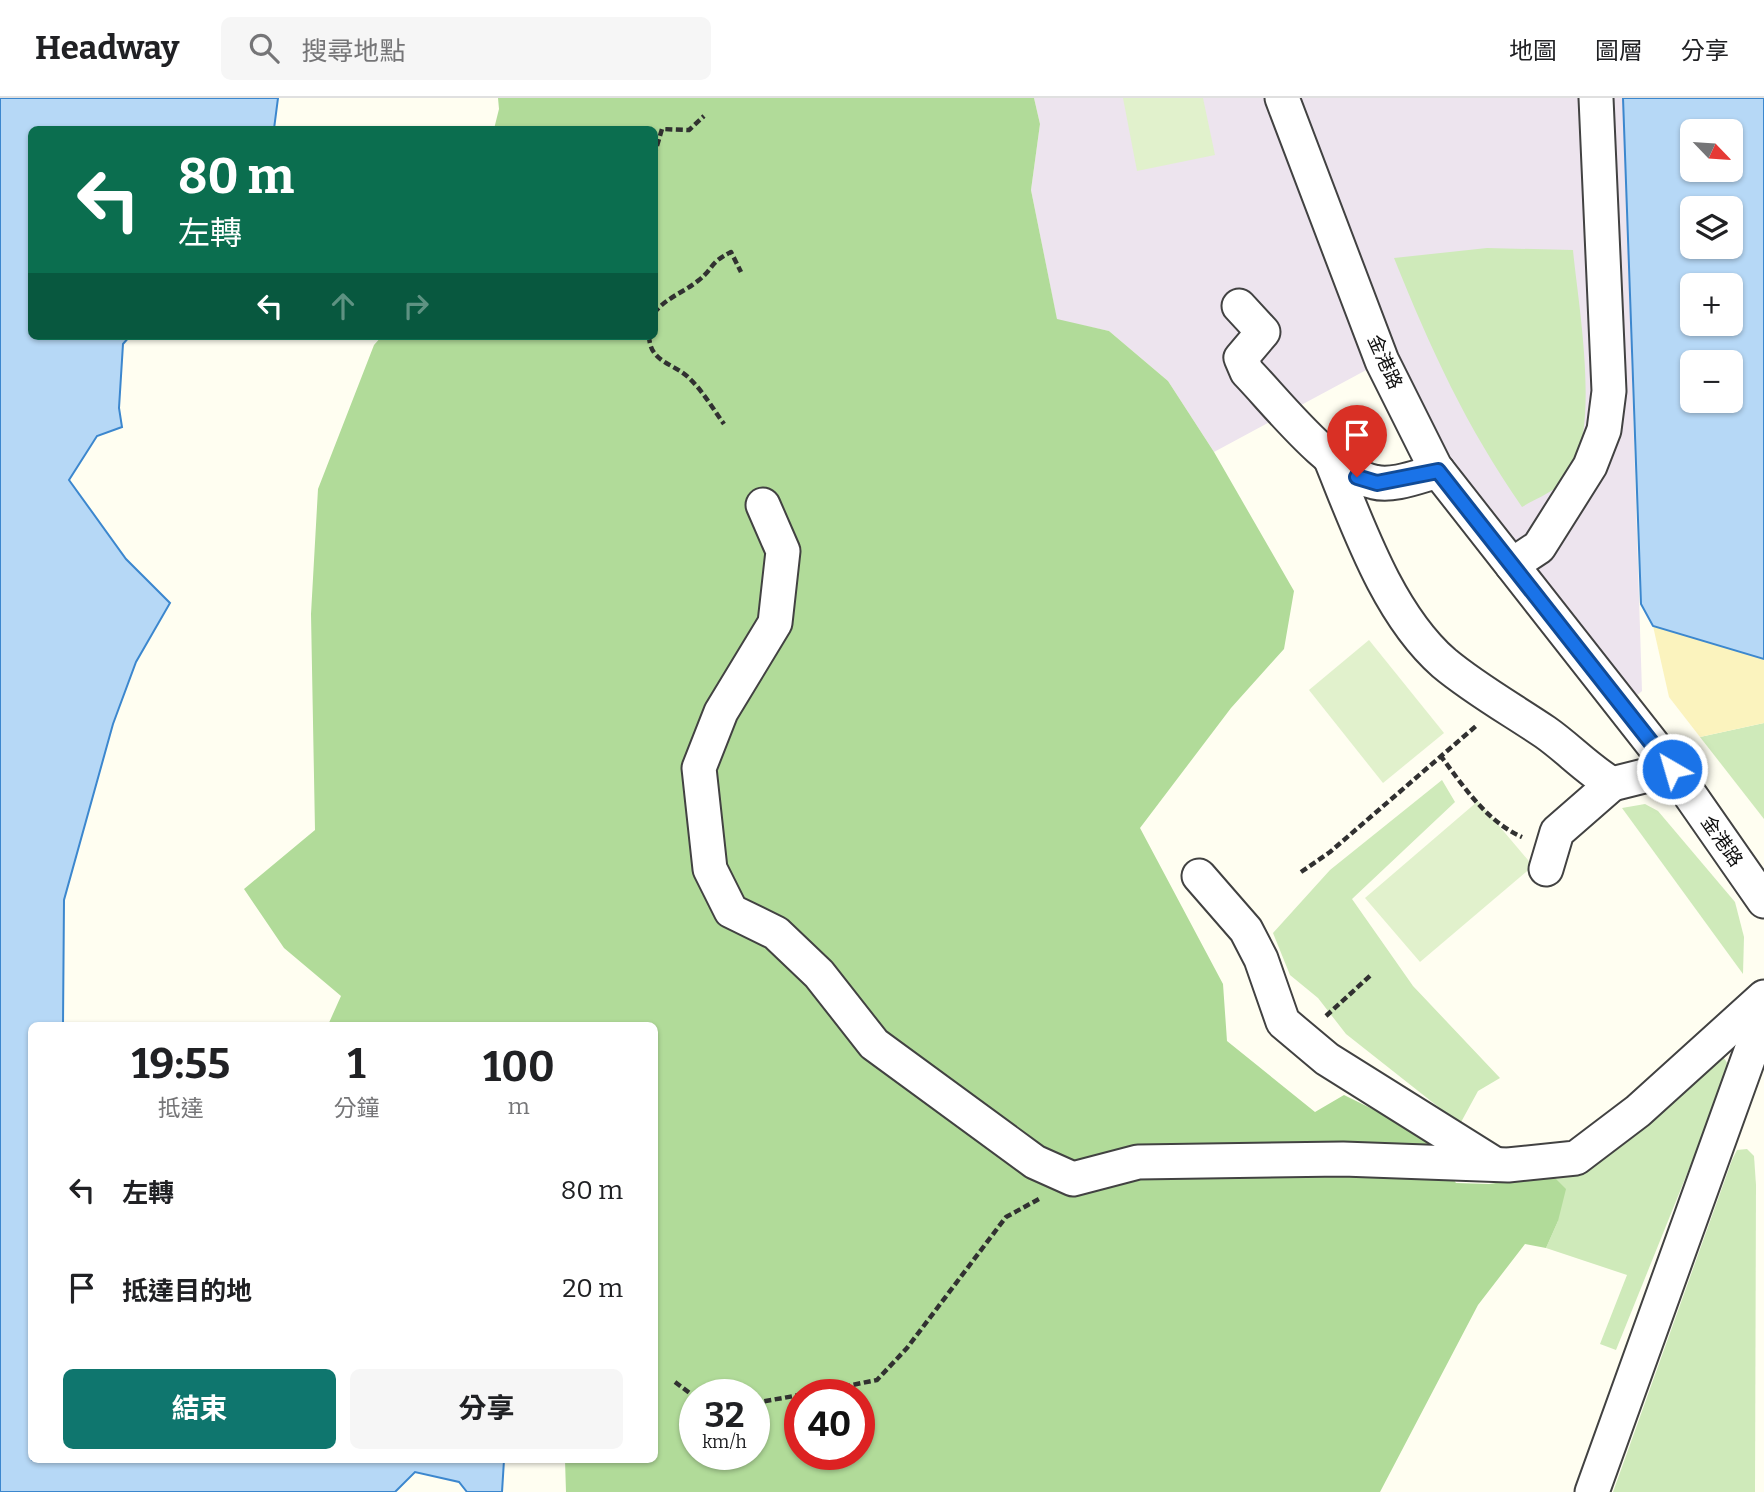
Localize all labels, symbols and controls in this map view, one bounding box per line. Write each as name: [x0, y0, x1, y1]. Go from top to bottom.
search box: [221, 17, 711, 80]
text: Headway: [35, 28, 179, 68]
icon: search: [245, 29, 283, 67]
text: 搜尋地點: [301, 36, 405, 67]
text: 地圖: [1509, 37, 1557, 65]
text: 圖層: [1595, 37, 1643, 65]
text: 分享: [1681, 37, 1729, 65]
north arrow: [1680, 119, 1743, 182]
map controls: [1680, 119, 1743, 413]
text: 80 m: [178, 147, 294, 206]
icon: left: [63, 154, 154, 245]
button: layers: [1680, 196, 1743, 259]
text: 左轉: [178, 214, 242, 252]
button: +: [1680, 273, 1743, 336]
icon: left: [251, 287, 289, 325]
icon: ahead: [324, 287, 362, 325]
icon: right: [397, 287, 435, 325]
street label: 金港路: [1363, 331, 1407, 393]
button: −: [1680, 350, 1743, 413]
pin: [1327, 405, 1387, 477]
icon: arrive: [1338, 416, 1376, 454]
position arrow: [1635, 732, 1709, 806]
street label: 金港路: [1696, 811, 1748, 871]
text: 19:55: [131, 1039, 230, 1089]
text: 1: [348, 1039, 366, 1089]
text: 100: [483, 1042, 555, 1092]
text: m: [508, 1092, 530, 1120]
text: 抵達: [158, 1094, 204, 1122]
text: 分鐘: [334, 1094, 380, 1122]
icon: left: [63, 1171, 101, 1209]
text: 80 m: [561, 1175, 623, 1206]
text: 左轉: [122, 1178, 174, 1209]
icon: arrive: [63, 1269, 101, 1307]
text: 20 m: [562, 1273, 623, 1304]
text: 抵達目的地: [122, 1276, 252, 1307]
button: 結束: [63, 1369, 336, 1449]
button: 分享: [350, 1369, 623, 1449]
speed limit sign: 40: [784, 1379, 875, 1470]
text: 32: [705, 1394, 744, 1436]
text: km/h: [702, 1431, 747, 1453]

